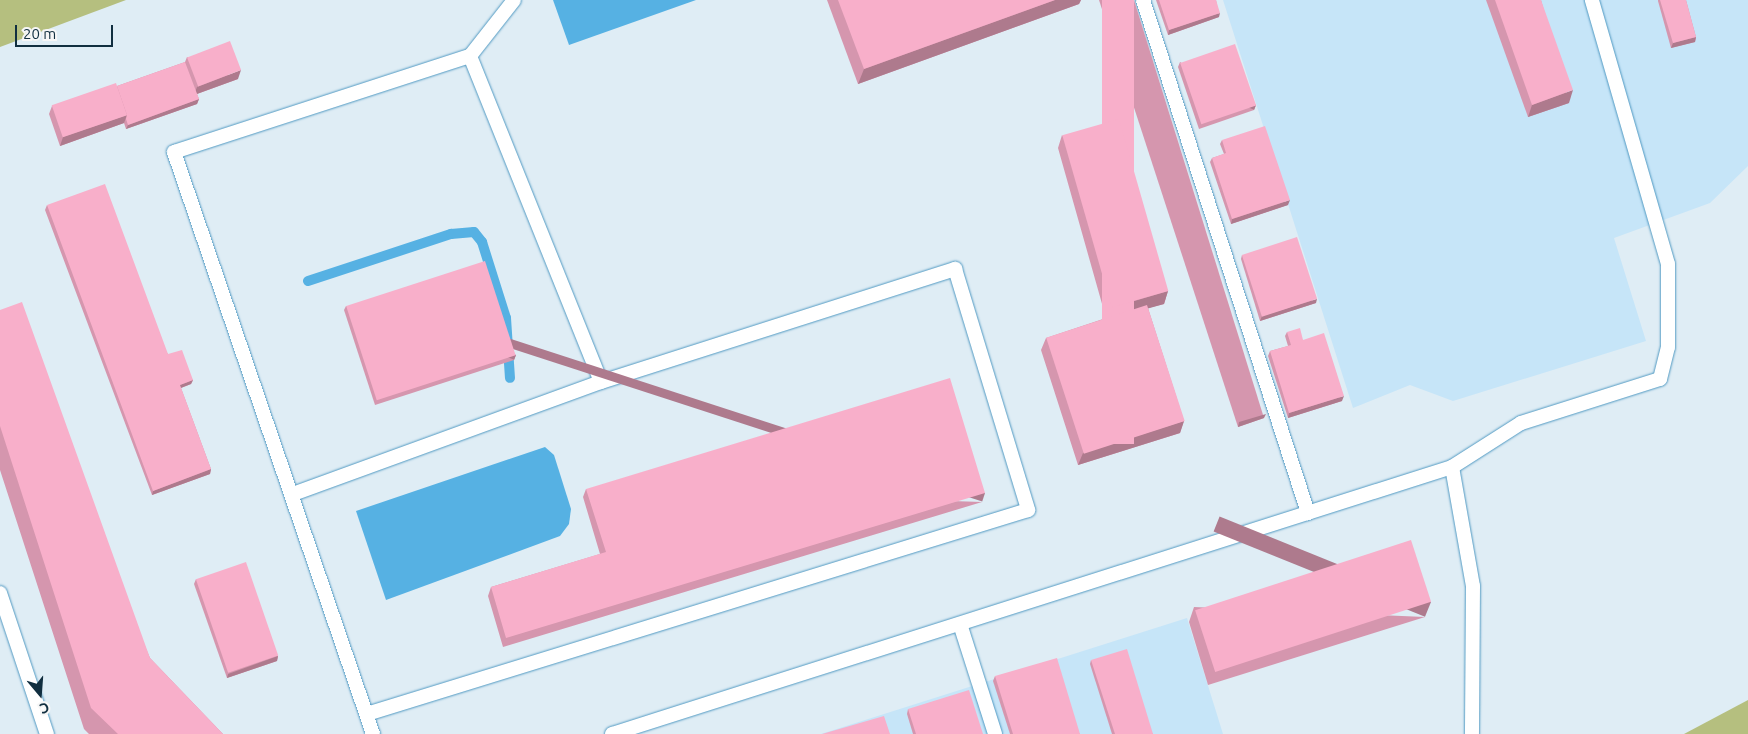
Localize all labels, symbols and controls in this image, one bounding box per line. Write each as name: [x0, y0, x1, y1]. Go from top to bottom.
scale bar: [18, 15, 115, 47]
text: 20 m: [23, 25, 56, 42]
north arrow: [15, 669, 65, 719]
text: С: [38, 699, 51, 717]

